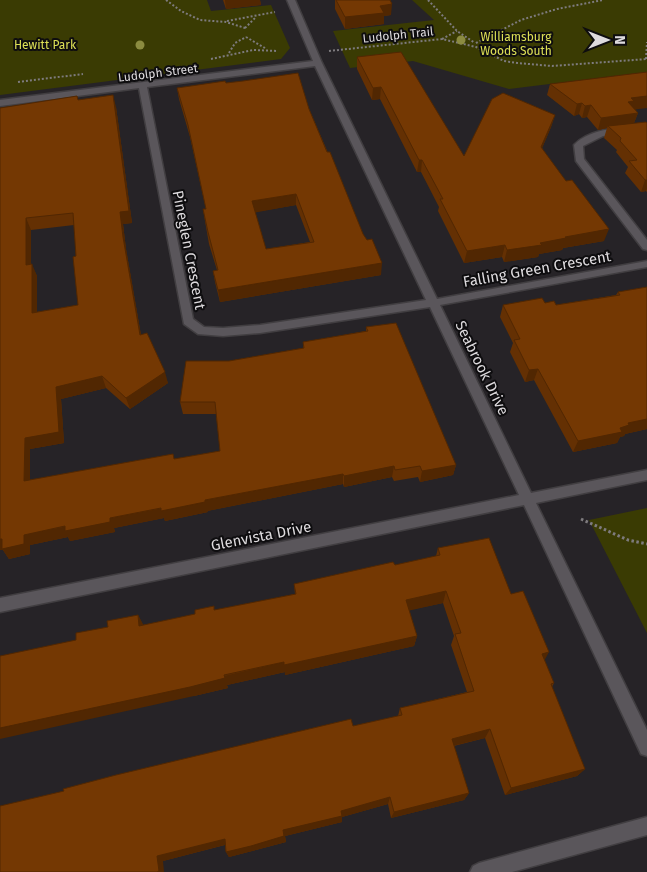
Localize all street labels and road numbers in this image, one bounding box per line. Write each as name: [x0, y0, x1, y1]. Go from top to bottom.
street label: Ludolph Trail: [362, 24, 435, 46]
street label: Ludolph Street: [117, 61, 199, 85]
street label: Pineglen Crescent: [169, 189, 209, 312]
street label: Falling Green Crescent: [462, 247, 613, 291]
street label: Seabrook Drive: [451, 318, 513, 418]
street label: Glenvista Drive: [209, 517, 313, 555]

